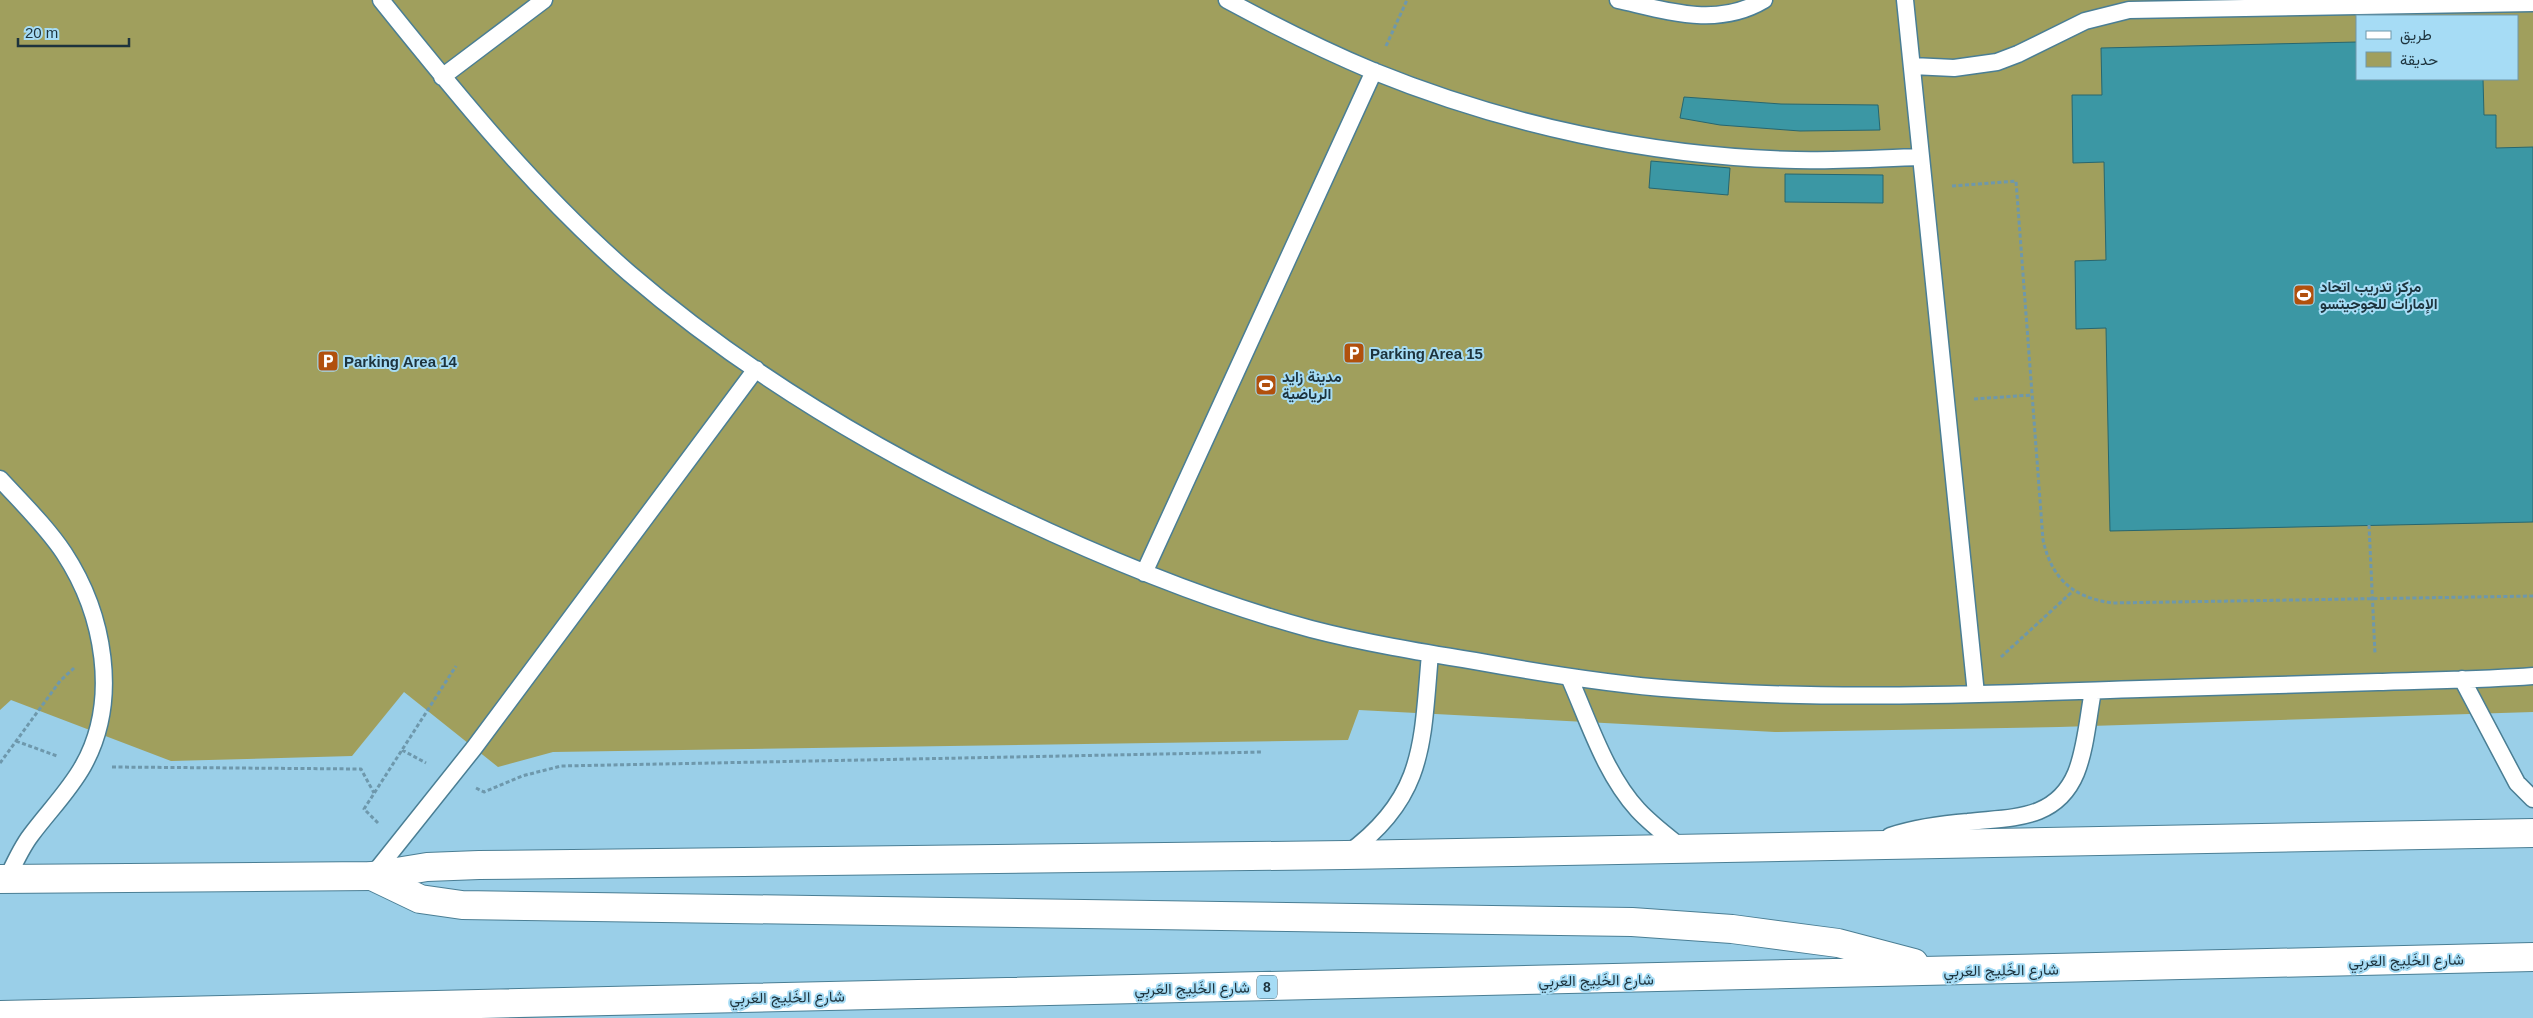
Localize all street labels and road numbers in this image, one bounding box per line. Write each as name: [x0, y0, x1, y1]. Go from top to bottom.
street label: شارع الخَلِيج العَربِي: [2348, 950, 2464, 975]
street label: شارع الخَلِيج العَربِي: [1943, 960, 2059, 985]
street label: شارع الخَلِيج العَربِي: [1538, 970, 1654, 995]
road number: 8: [1257, 976, 1277, 999]
street label: شارع الخَلِيج العَربِي: [1134, 978, 1250, 1003]
street label: شارع الخَلِيج العَربِي: [729, 987, 845, 1012]

